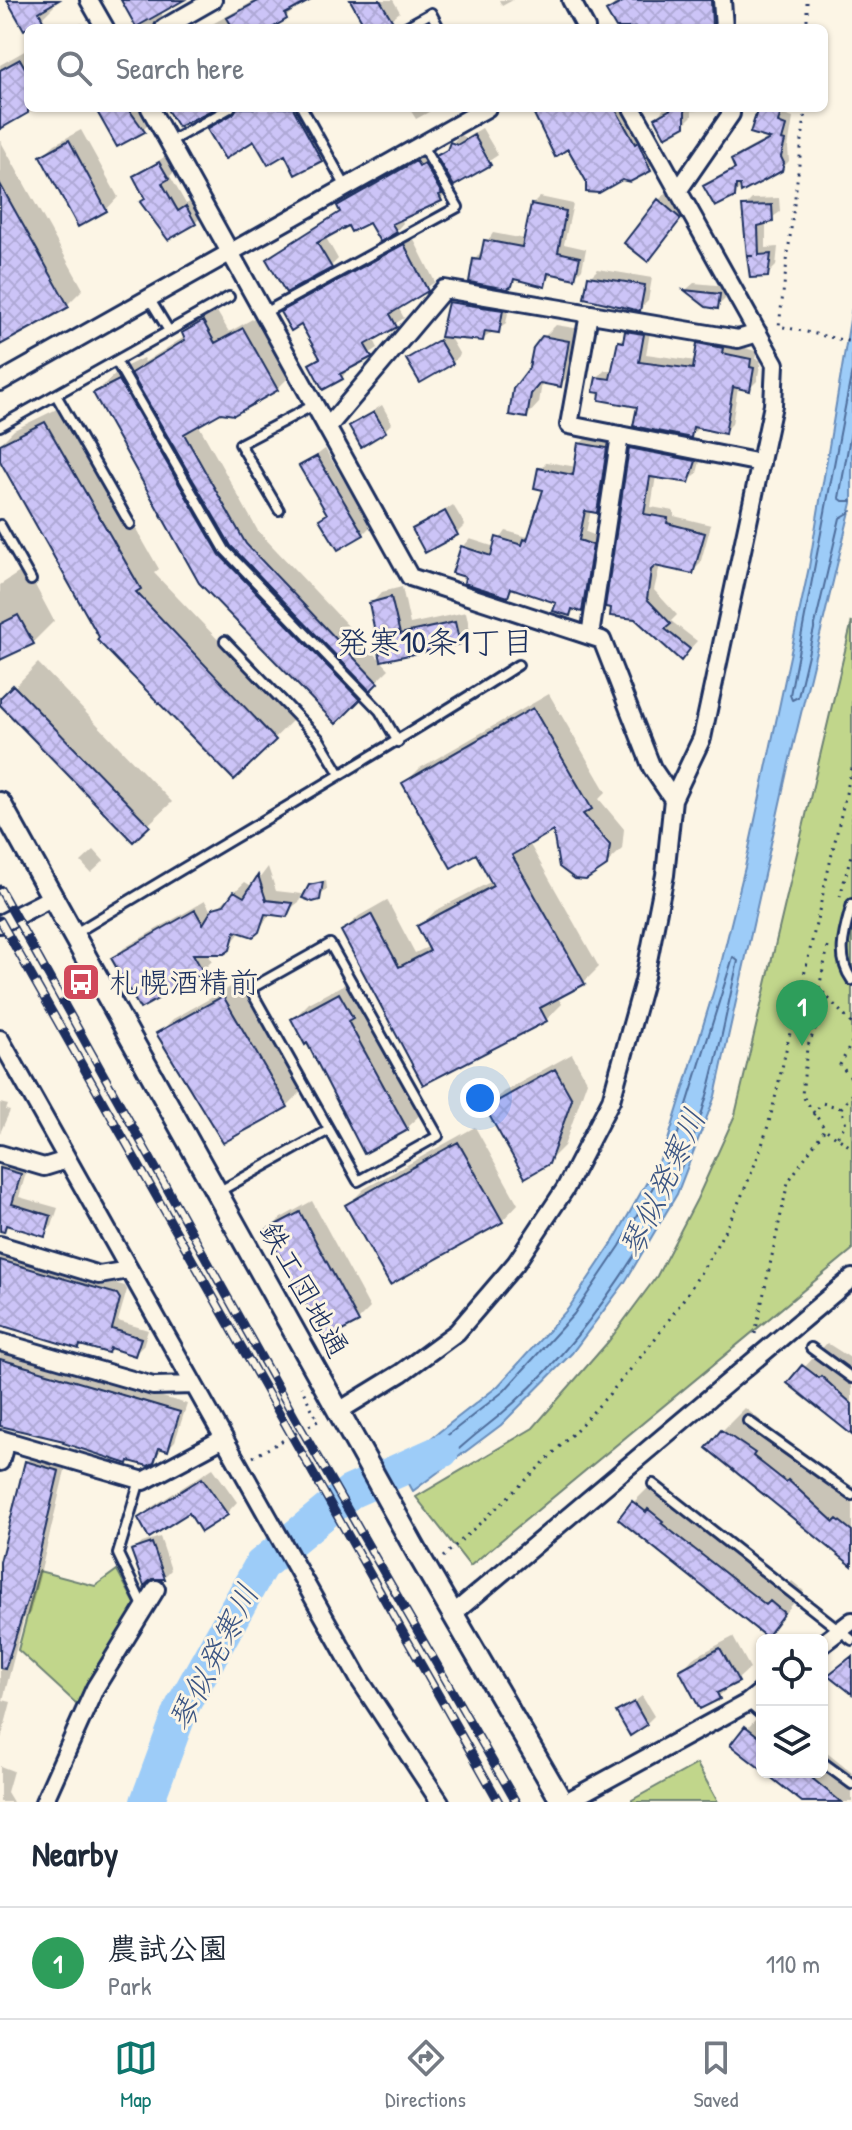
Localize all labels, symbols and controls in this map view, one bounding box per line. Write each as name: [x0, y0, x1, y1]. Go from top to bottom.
search box: [24, 24, 828, 112]
icon: search: [52, 46, 96, 90]
text: Search here: [116, 48, 244, 88]
district label: 発寒10条1丁目: [336, 620, 534, 663]
bus stop icon: 札幌酒精前: [60, 961, 102, 1003]
place label: 札幌酒精前: [109, 962, 259, 1002]
pin: 1: [776, 980, 828, 1046]
your location: [460, 1078, 500, 1118]
water label: 琴似発寒川: [609, 1101, 715, 1265]
street label: 鉄工団地通: [251, 1214, 359, 1364]
water label: 琴似発寒川: [158, 1576, 268, 1738]
map controls: [756, 1634, 828, 1778]
button: locate: [756, 1634, 828, 1706]
button: layers: [756, 1706, 828, 1778]
text: Nearby: [32, 1831, 118, 1877]
text: 農試公園: [108, 1928, 228, 1968]
text: 1: [53, 1946, 63, 1981]
text: 110 m: [766, 1946, 820, 1981]
text: Park: [108, 1968, 152, 2003]
tab: Map: [114, 2036, 158, 2114]
tab: Directions: [385, 2036, 466, 2114]
tab: Saved: [693, 2036, 738, 2114]

